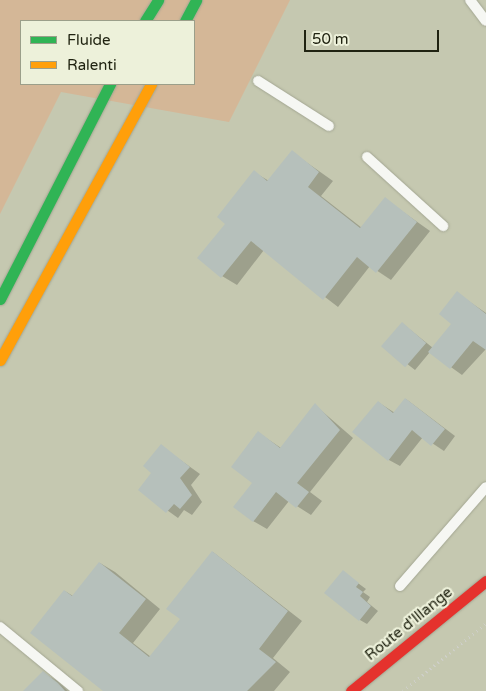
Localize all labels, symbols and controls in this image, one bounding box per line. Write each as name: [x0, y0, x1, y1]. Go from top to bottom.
legend: [20, 20, 195, 85]
scale bar: [306, 20, 441, 52]
text: 50 m: [312, 30, 349, 48]
text: Fluide: [67, 31, 111, 49]
text: Ralenti: [67, 56, 117, 74]
street label: Route d'Illange: [362, 583, 456, 665]

